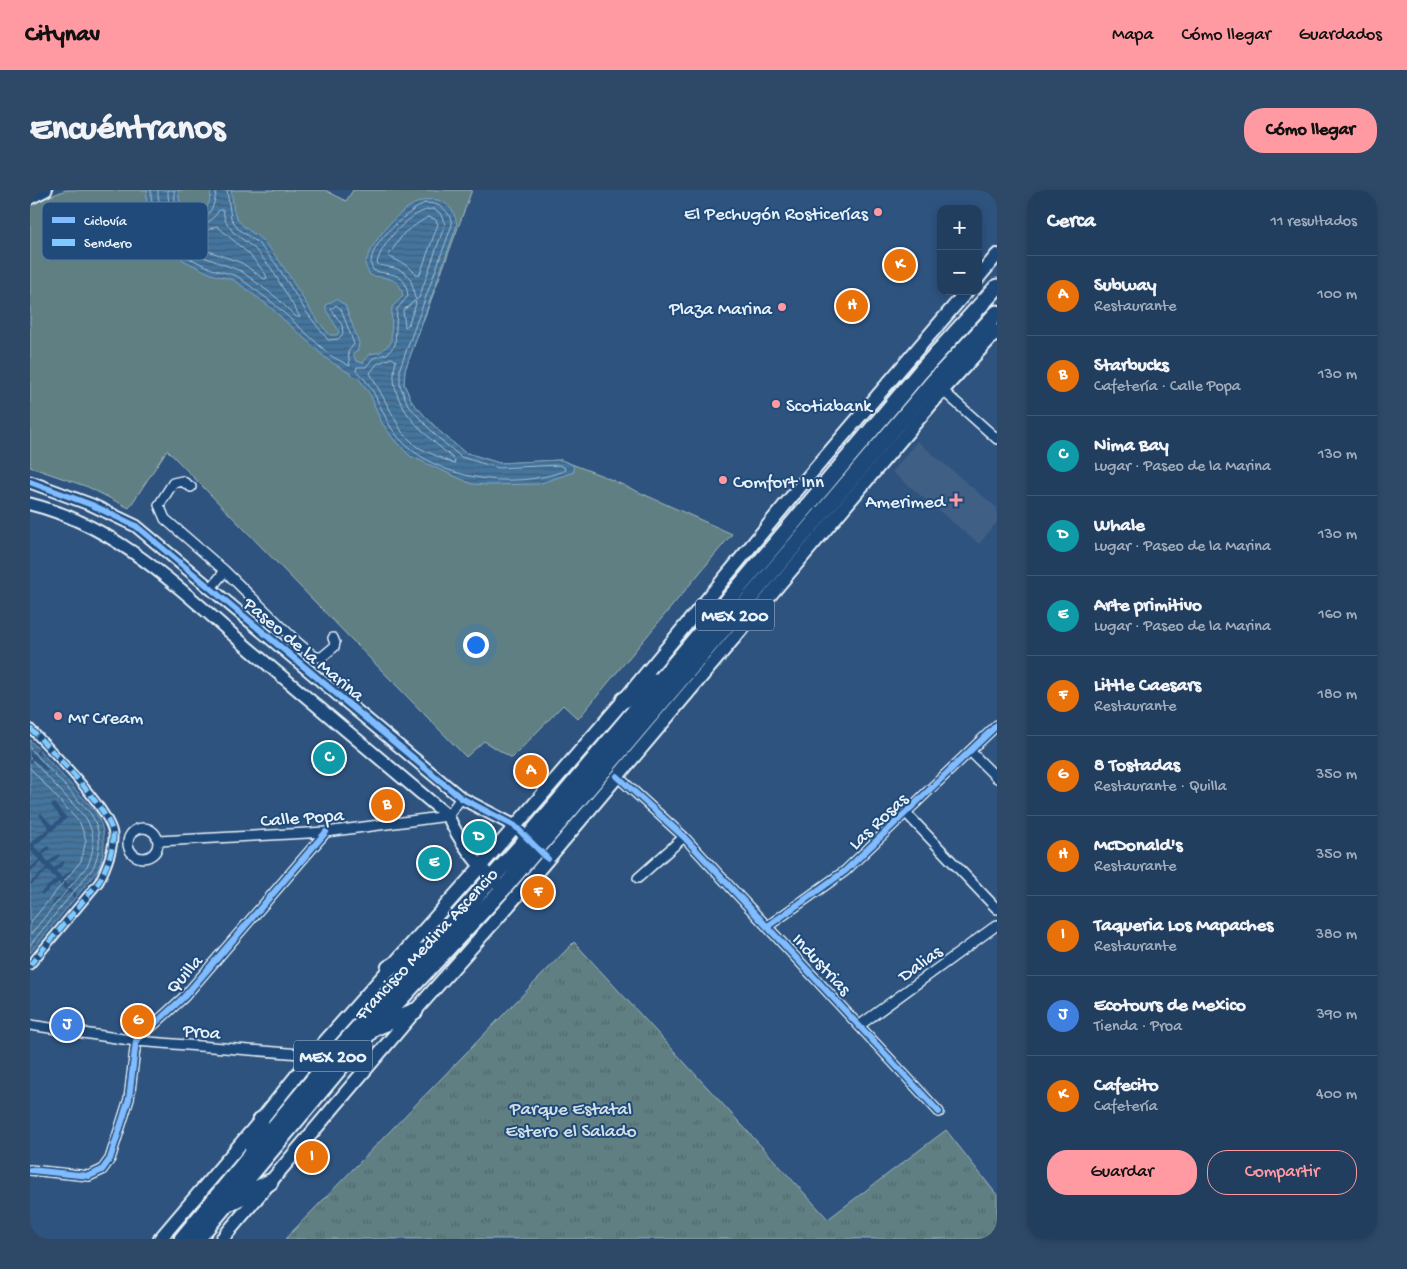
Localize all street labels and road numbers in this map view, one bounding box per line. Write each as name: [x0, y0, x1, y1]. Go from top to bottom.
street label: Paseo de la Marina: [237, 593, 369, 709]
road number: MEX 200: [696, 600, 774, 630]
street label: Las Rosas: [845, 788, 915, 856]
street label: Calle Popa: [260, 805, 346, 834]
street label: Francisco Medina Ascencio: [350, 864, 504, 1027]
street label: Industrias: [786, 929, 856, 1002]
street label: Dalias: [893, 941, 948, 990]
street label: Quilla: [162, 950, 210, 1000]
street label: Proa: [181, 1020, 223, 1047]
road number: MEX 200: [294, 1040, 372, 1071]

